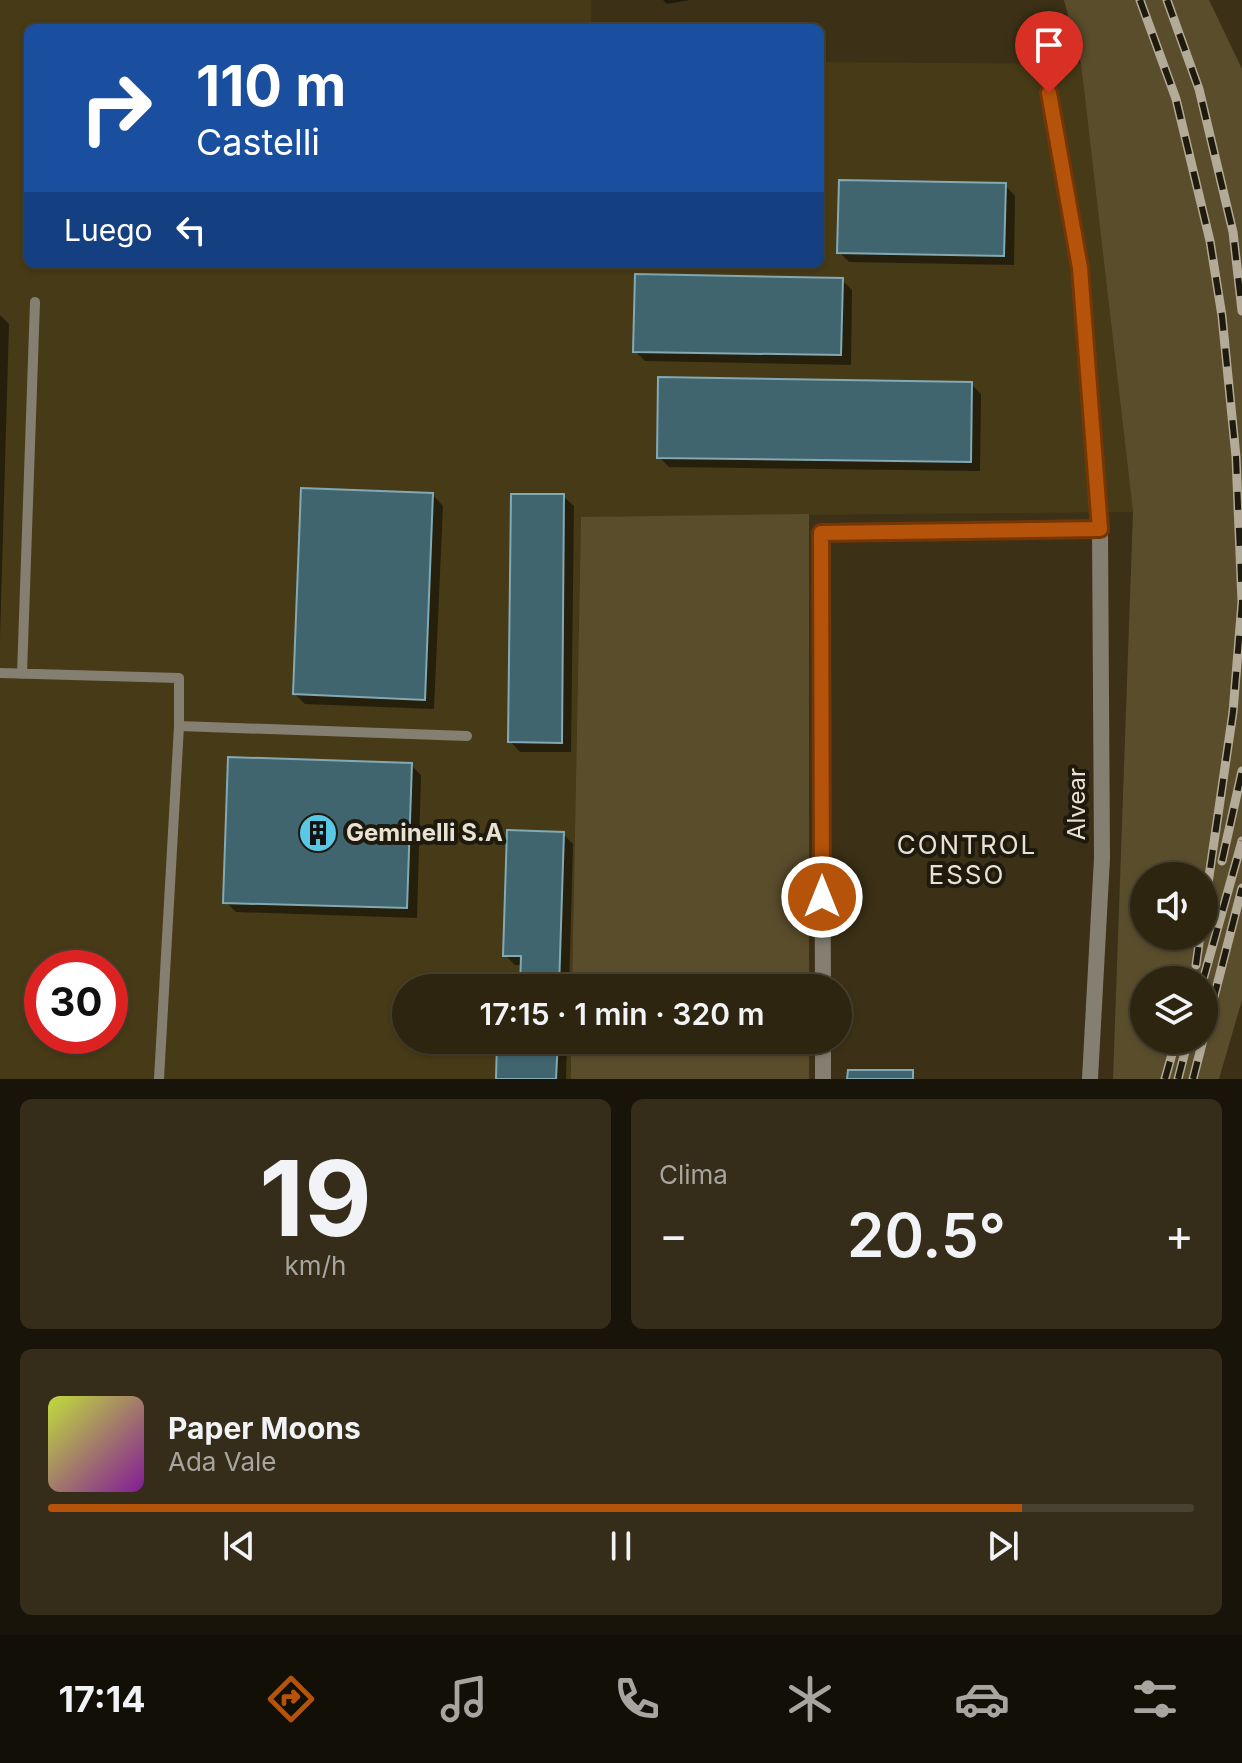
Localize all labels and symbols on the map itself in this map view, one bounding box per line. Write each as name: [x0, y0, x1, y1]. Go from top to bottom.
pin: [1015, 11, 1083, 93]
street label: Alvear: [1062, 768, 1091, 840]
building icon: Geminelli S.A: [297, 812, 339, 854]
place label: Geminelli S.A: [346, 818, 503, 847]
district label: CONTROL ESSO: [897, 829, 1037, 890]
position arrow: [780, 855, 864, 939]
speed limit sign: 30: [24, 950, 128, 1054]

